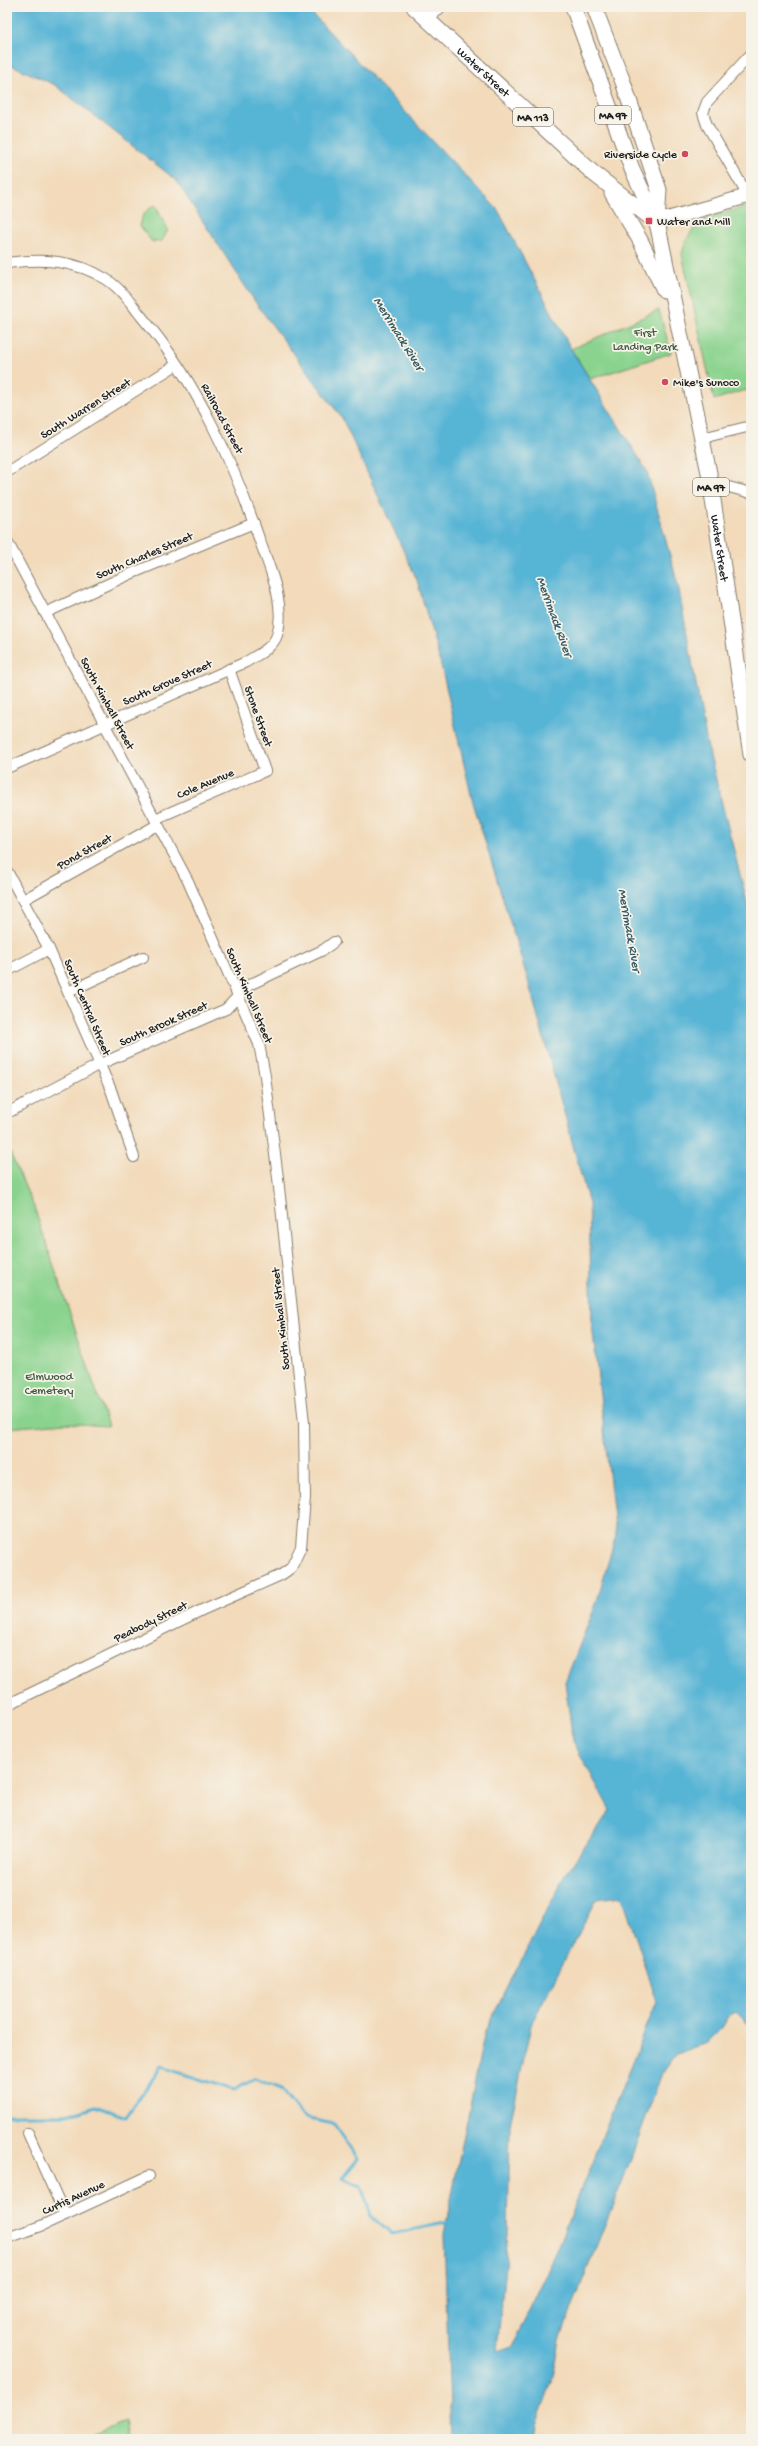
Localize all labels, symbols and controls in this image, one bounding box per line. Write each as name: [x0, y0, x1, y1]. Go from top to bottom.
street label: Water Street: [453, 45, 512, 102]
road number: MA 97: [595, 106, 631, 124]
road number: MA 113: [513, 108, 553, 126]
place label: Riverside Cycle: [604, 149, 678, 163]
marker: Riverside Cycle: [680, 149, 690, 159]
marker: Water and Mill: [644, 216, 654, 226]
place label: Water and Mill: [657, 216, 731, 230]
water label: Merrimack River: [369, 295, 428, 376]
park label: First Landing Park: [613, 327, 679, 355]
street label: South Warren Street: [38, 376, 135, 443]
marker: Mike's Sunoco: [660, 377, 670, 387]
place label: Mike's Sunoco: [673, 377, 739, 391]
street label: Railroad Street: [197, 382, 246, 457]
road number: MA 97: [693, 478, 729, 496]
street label: Water Street: [706, 514, 730, 583]
street label: South Charles Street: [94, 530, 196, 584]
water label: Merrimack River: [532, 575, 576, 661]
street label: South Kimball Street: [76, 655, 137, 753]
street label: South Grove Street: [121, 657, 216, 710]
street label: Stone Street: [240, 684, 275, 750]
street label: Cole Avenue: [175, 766, 237, 803]
street label: Pond Street: [54, 831, 116, 874]
water label: Merrimack River: [614, 888, 644, 976]
street label: South Kimball Street: [222, 946, 275, 1047]
street label: South Central Street: [60, 957, 113, 1059]
street label: South Brook Street: [118, 999, 211, 1050]
street label: South Kimball Street: [270, 1266, 294, 1370]
park label: Elmwood Cemetery: [25, 1371, 74, 1399]
street label: Peabody Street: [111, 1599, 191, 1647]
street label: Curtis Avenue: [40, 2178, 108, 2219]

